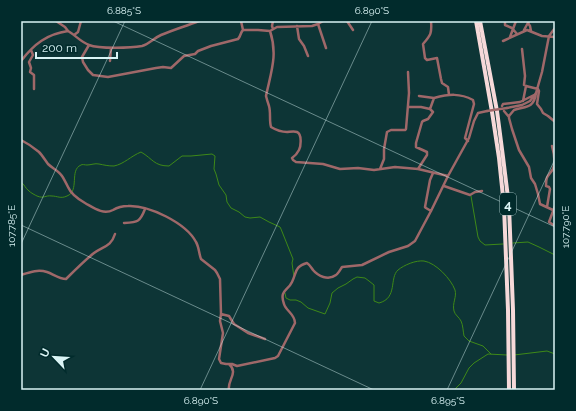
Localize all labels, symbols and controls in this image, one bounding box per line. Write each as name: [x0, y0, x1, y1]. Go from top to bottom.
text: 6.885°S: [107, 5, 141, 16]
text: 6.890°S: [355, 5, 389, 16]
scale bar: [36, 34, 117, 60]
text: 200 m: [42, 41, 77, 55]
road number: 4: [500, 193, 516, 215]
text: 107.785°E: [6, 205, 17, 247]
text: 107.790°E: [560, 206, 571, 248]
north arrow: [34, 337, 74, 377]
text: U: [38, 346, 53, 359]
text: 6.890°S: [184, 395, 218, 406]
text: 6.895°S: [431, 395, 465, 406]

